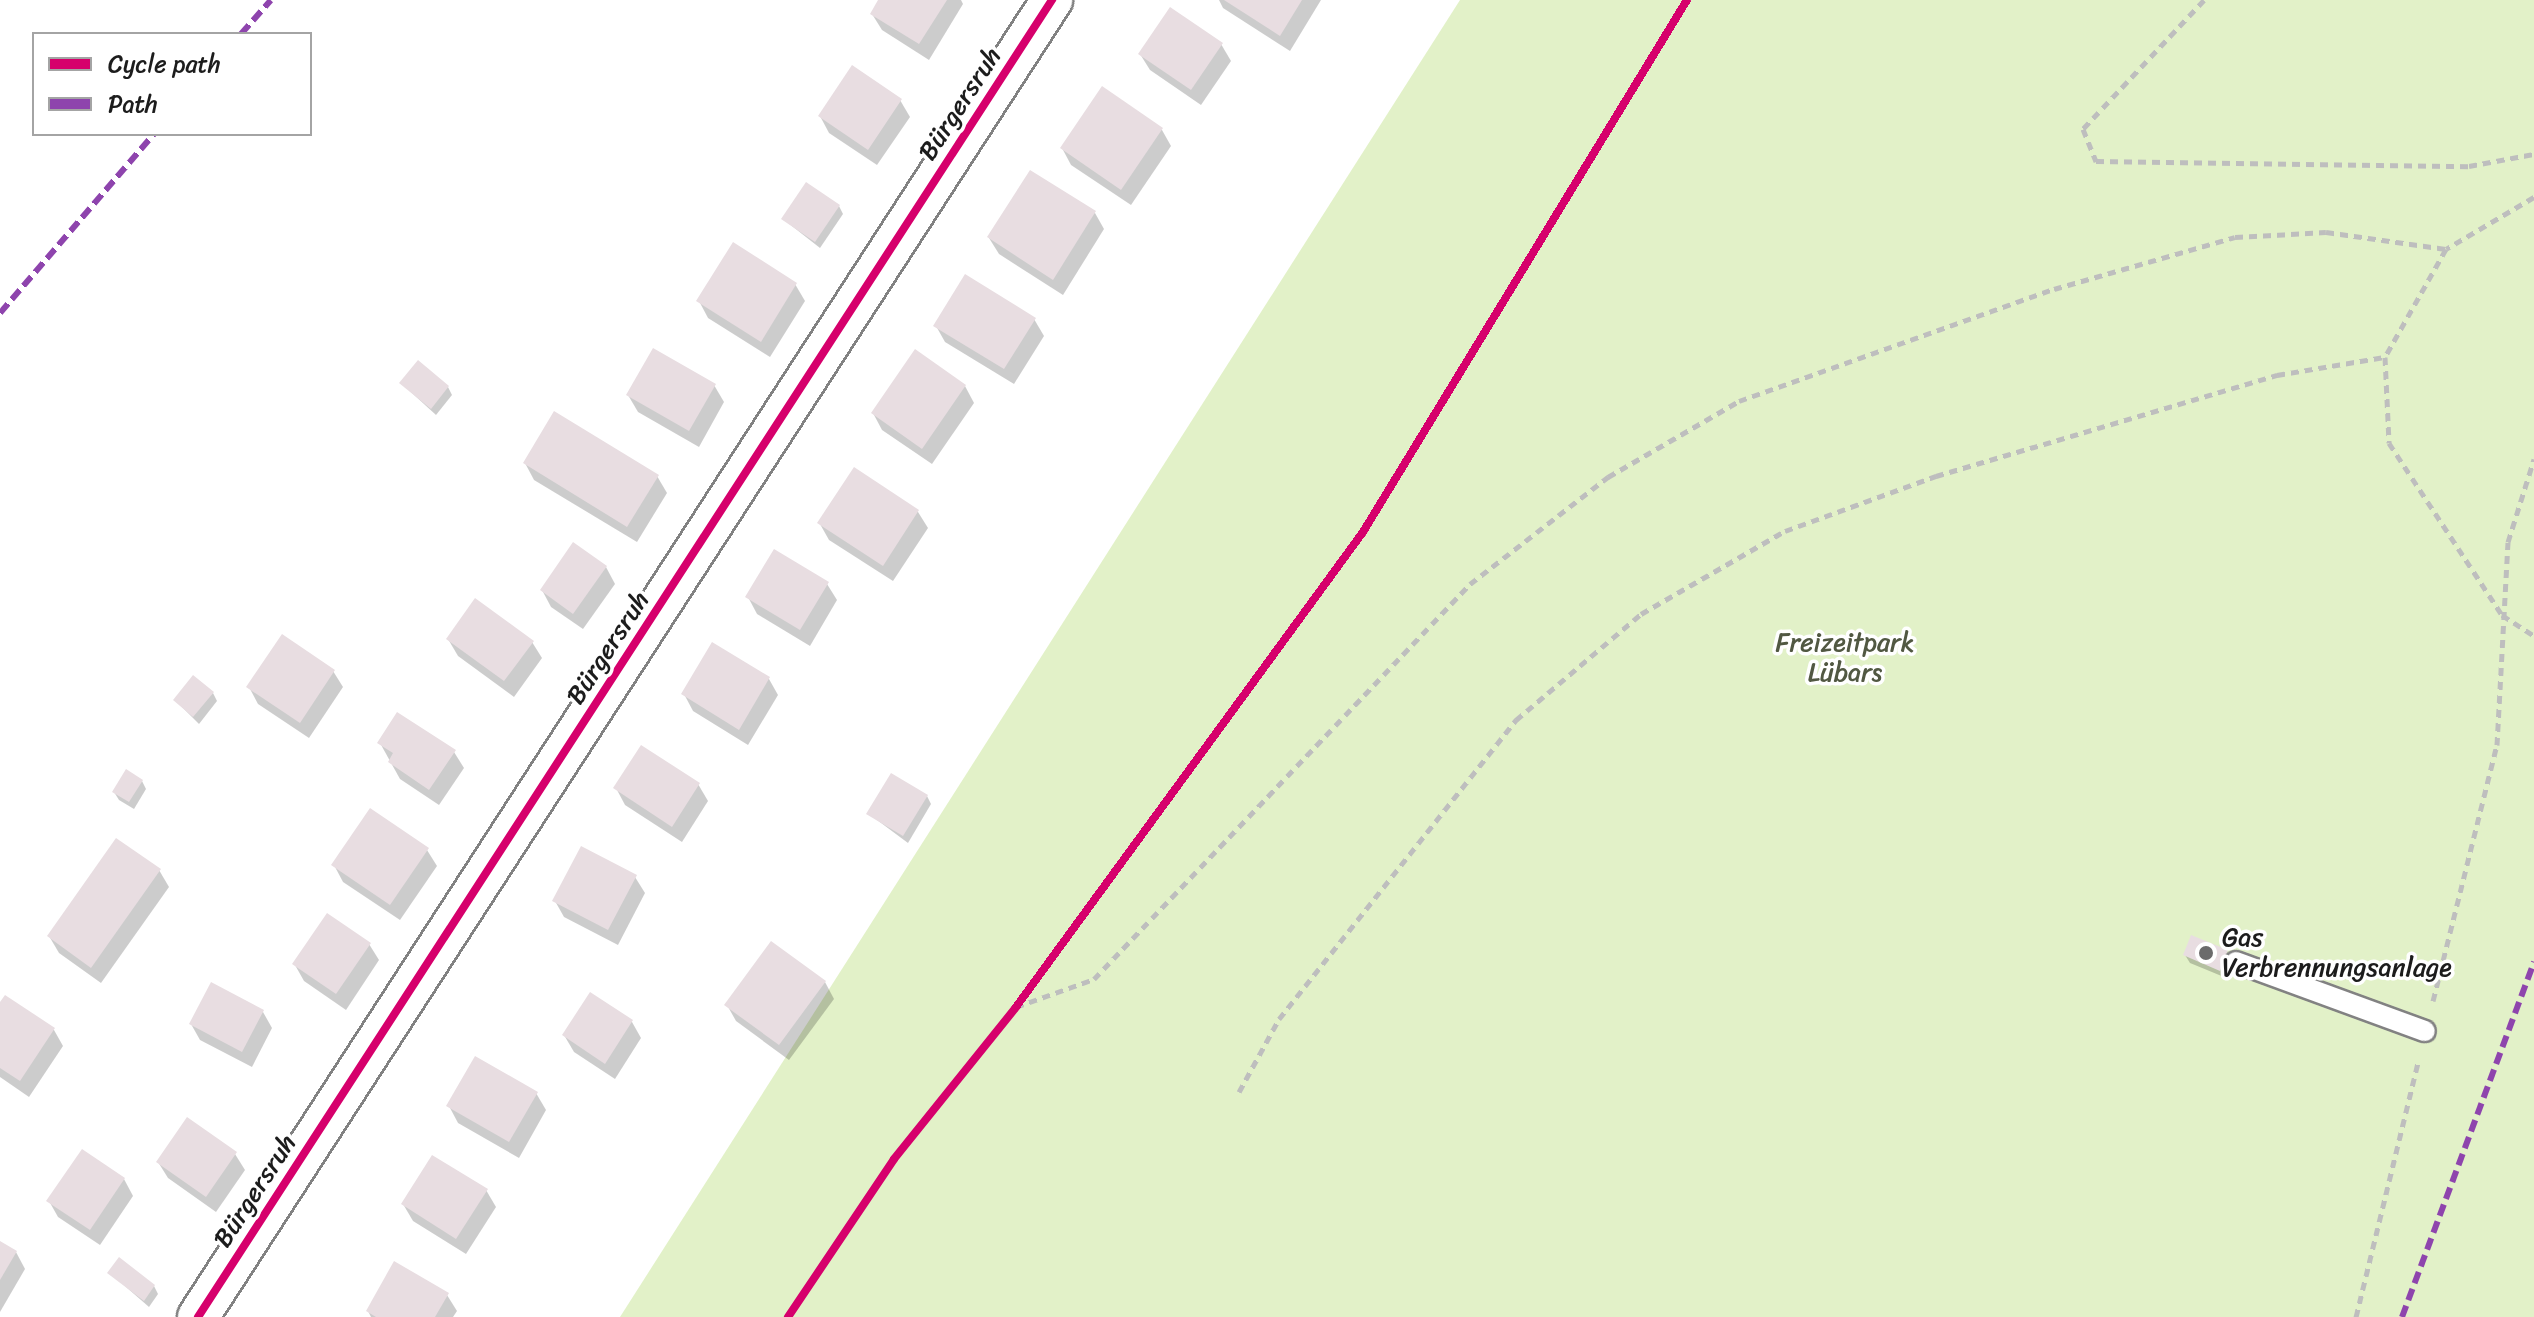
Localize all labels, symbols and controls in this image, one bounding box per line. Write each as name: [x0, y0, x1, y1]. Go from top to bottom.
legend: [32, 32, 312, 136]
street label: Bürgersruh: [912, 42, 1008, 166]
text: Cycle path: [108, 43, 221, 85]
text: Path: [108, 83, 158, 125]
street label: Bürgersruh: [560, 586, 656, 710]
park label: Freizeitpark Lübars: [1775, 627, 1915, 688]
place label: Gas Verbrennungsanlage: [2222, 922, 2452, 984]
marker: Gas Verbrennungsanlage: [2197, 944, 2215, 962]
street label: Bürgersruh: [207, 1129, 303, 1253]

